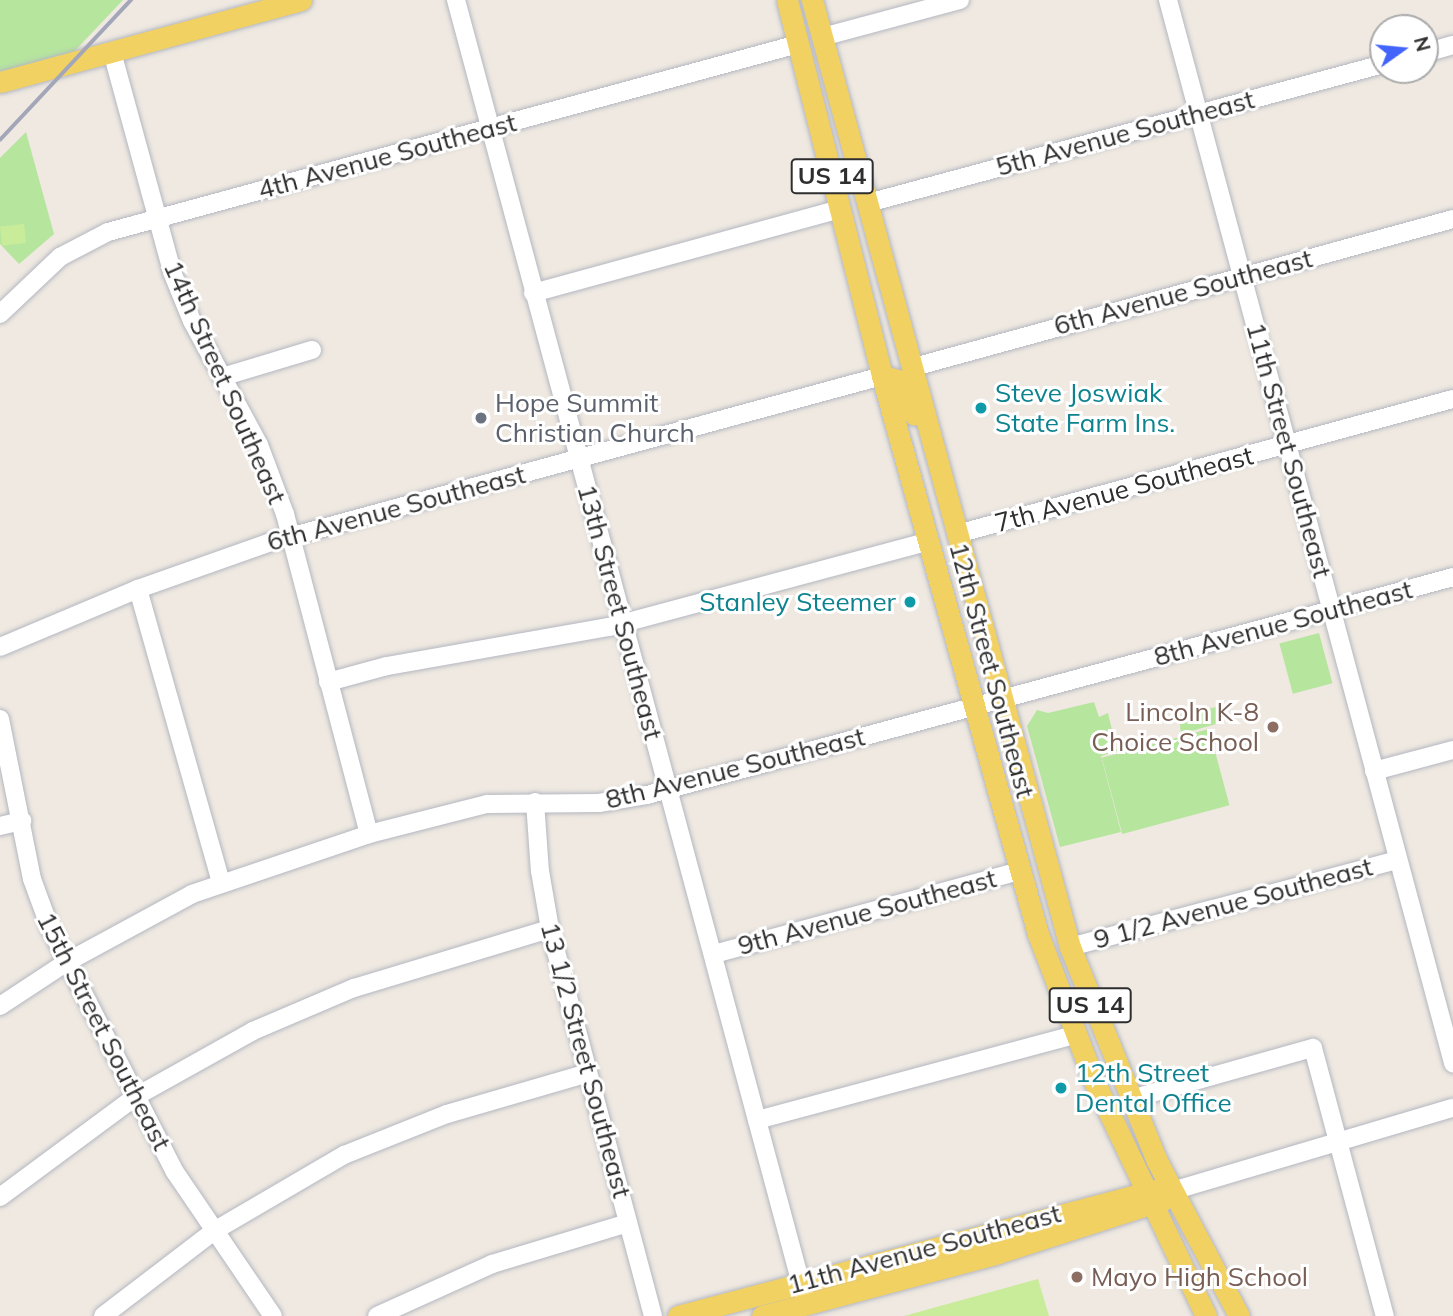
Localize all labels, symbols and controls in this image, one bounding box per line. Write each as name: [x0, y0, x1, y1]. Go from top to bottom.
north arrow: [1369, 14, 1439, 84]
text: N: [1409, 34, 1436, 54]
street label: 5th Avenue Southeast: [992, 84, 1258, 182]
street label: 4th Avenue Southeast: [254, 107, 520, 205]
road number: US 14: [790, 156, 874, 196]
street label: 6th Avenue Southeast: [1050, 243, 1316, 341]
street label: 14th Street Southeast: [157, 256, 293, 508]
street label: 11th Street Southeast: [1240, 319, 1338, 581]
place label: Steve Joswiak State Farm Ins.: [995, 377, 1175, 438]
place label: Hope Summit Christian Church: [495, 387, 695, 448]
marker: Steve Joswiak State Farm Ins.: [973, 400, 989, 416]
marker: Hope Summit Christian Church: [473, 410, 489, 426]
street label: 7th Avenue Southeast: [991, 440, 1257, 538]
street label: 6th Avenue Southeast: [263, 459, 529, 557]
street label: 13th Street Southeast: [571, 481, 669, 743]
street label: 12th Street Southeast: [943, 539, 1041, 801]
street label: 8th Avenue Southeast: [1150, 574, 1416, 672]
place label: Stanley Steemer: [699, 586, 896, 618]
marker: Stanley Steemer: [902, 594, 918, 610]
place label: Lincoln K-8 Choice School: [1091, 696, 1259, 758]
marker: Lincoln K-8 Choice School: [1265, 719, 1281, 735]
street label: 8th Avenue Southeast: [602, 721, 868, 815]
street label: 9 1/2 Avenue Southeast: [1090, 851, 1376, 955]
street label: 9th Avenue Southeast: [734, 863, 1000, 961]
street label: 15th Street Southeast: [30, 907, 178, 1155]
street label: 13 1/2 Street Southeast: [534, 919, 638, 1201]
road number: US 14: [1048, 985, 1132, 1026]
place label: 12th Street Dental Office: [1075, 1057, 1232, 1118]
marker: 12th Street Dental Office: [1053, 1080, 1069, 1096]
street label: 11th Avenue Southeast: [784, 1197, 1064, 1301]
place label: Mayo High School: [1091, 1261, 1308, 1293]
marker: Mayo High School: [1069, 1269, 1085, 1285]

